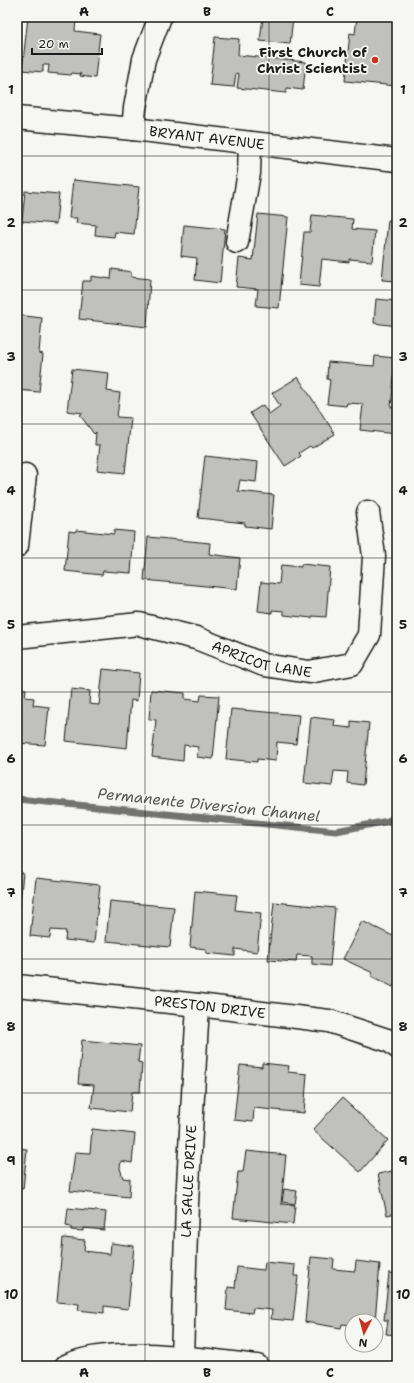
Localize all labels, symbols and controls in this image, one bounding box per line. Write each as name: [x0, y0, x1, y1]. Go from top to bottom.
text: A: [79, 3, 89, 20]
text: B: [203, 3, 211, 20]
text: C: [326, 3, 334, 20]
scale bar: [32, 30, 102, 56]
text: 20 m: [38, 36, 69, 52]
place label: First Church of Christ Scientist: [257, 43, 367, 77]
marker: First Church of Christ Scientist: [370, 55, 380, 65]
text: 1: [8, 81, 14, 98]
text: 1: [400, 81, 406, 98]
street label: BRYANT AVENUE: [148, 122, 266, 153]
text: 2: [6, 214, 16, 231]
text: 2: [398, 214, 408, 231]
text: 3: [6, 348, 16, 365]
text: 3: [398, 348, 408, 365]
text: 4: [6, 482, 16, 499]
text: 4: [398, 482, 408, 499]
text: 5: [7, 616, 15, 633]
text: 5: [399, 616, 407, 633]
street label: APRICOT LANE: [209, 636, 313, 681]
text: 6: [6, 750, 16, 767]
text: 6: [398, 750, 408, 767]
water label: Permanente Diversion Channel: [97, 783, 321, 827]
text: 7: [6, 884, 16, 901]
text: 7: [398, 884, 408, 901]
street label: PRESTON DRIVE: [153, 991, 267, 1022]
text: 8: [6, 1018, 16, 1035]
text: 8: [398, 1018, 408, 1035]
street label: LA SALLE DRIVE: [177, 1124, 200, 1238]
text: 9: [6, 1152, 16, 1169]
text: 9: [398, 1152, 408, 1169]
text: 10: [4, 1286, 18, 1303]
text: 10: [396, 1286, 410, 1303]
north arrow: [344, 1313, 384, 1353]
text: N: [358, 1335, 368, 1350]
text: A: [79, 1364, 89, 1381]
text: B: [203, 1364, 211, 1381]
text: C: [326, 1364, 334, 1381]

